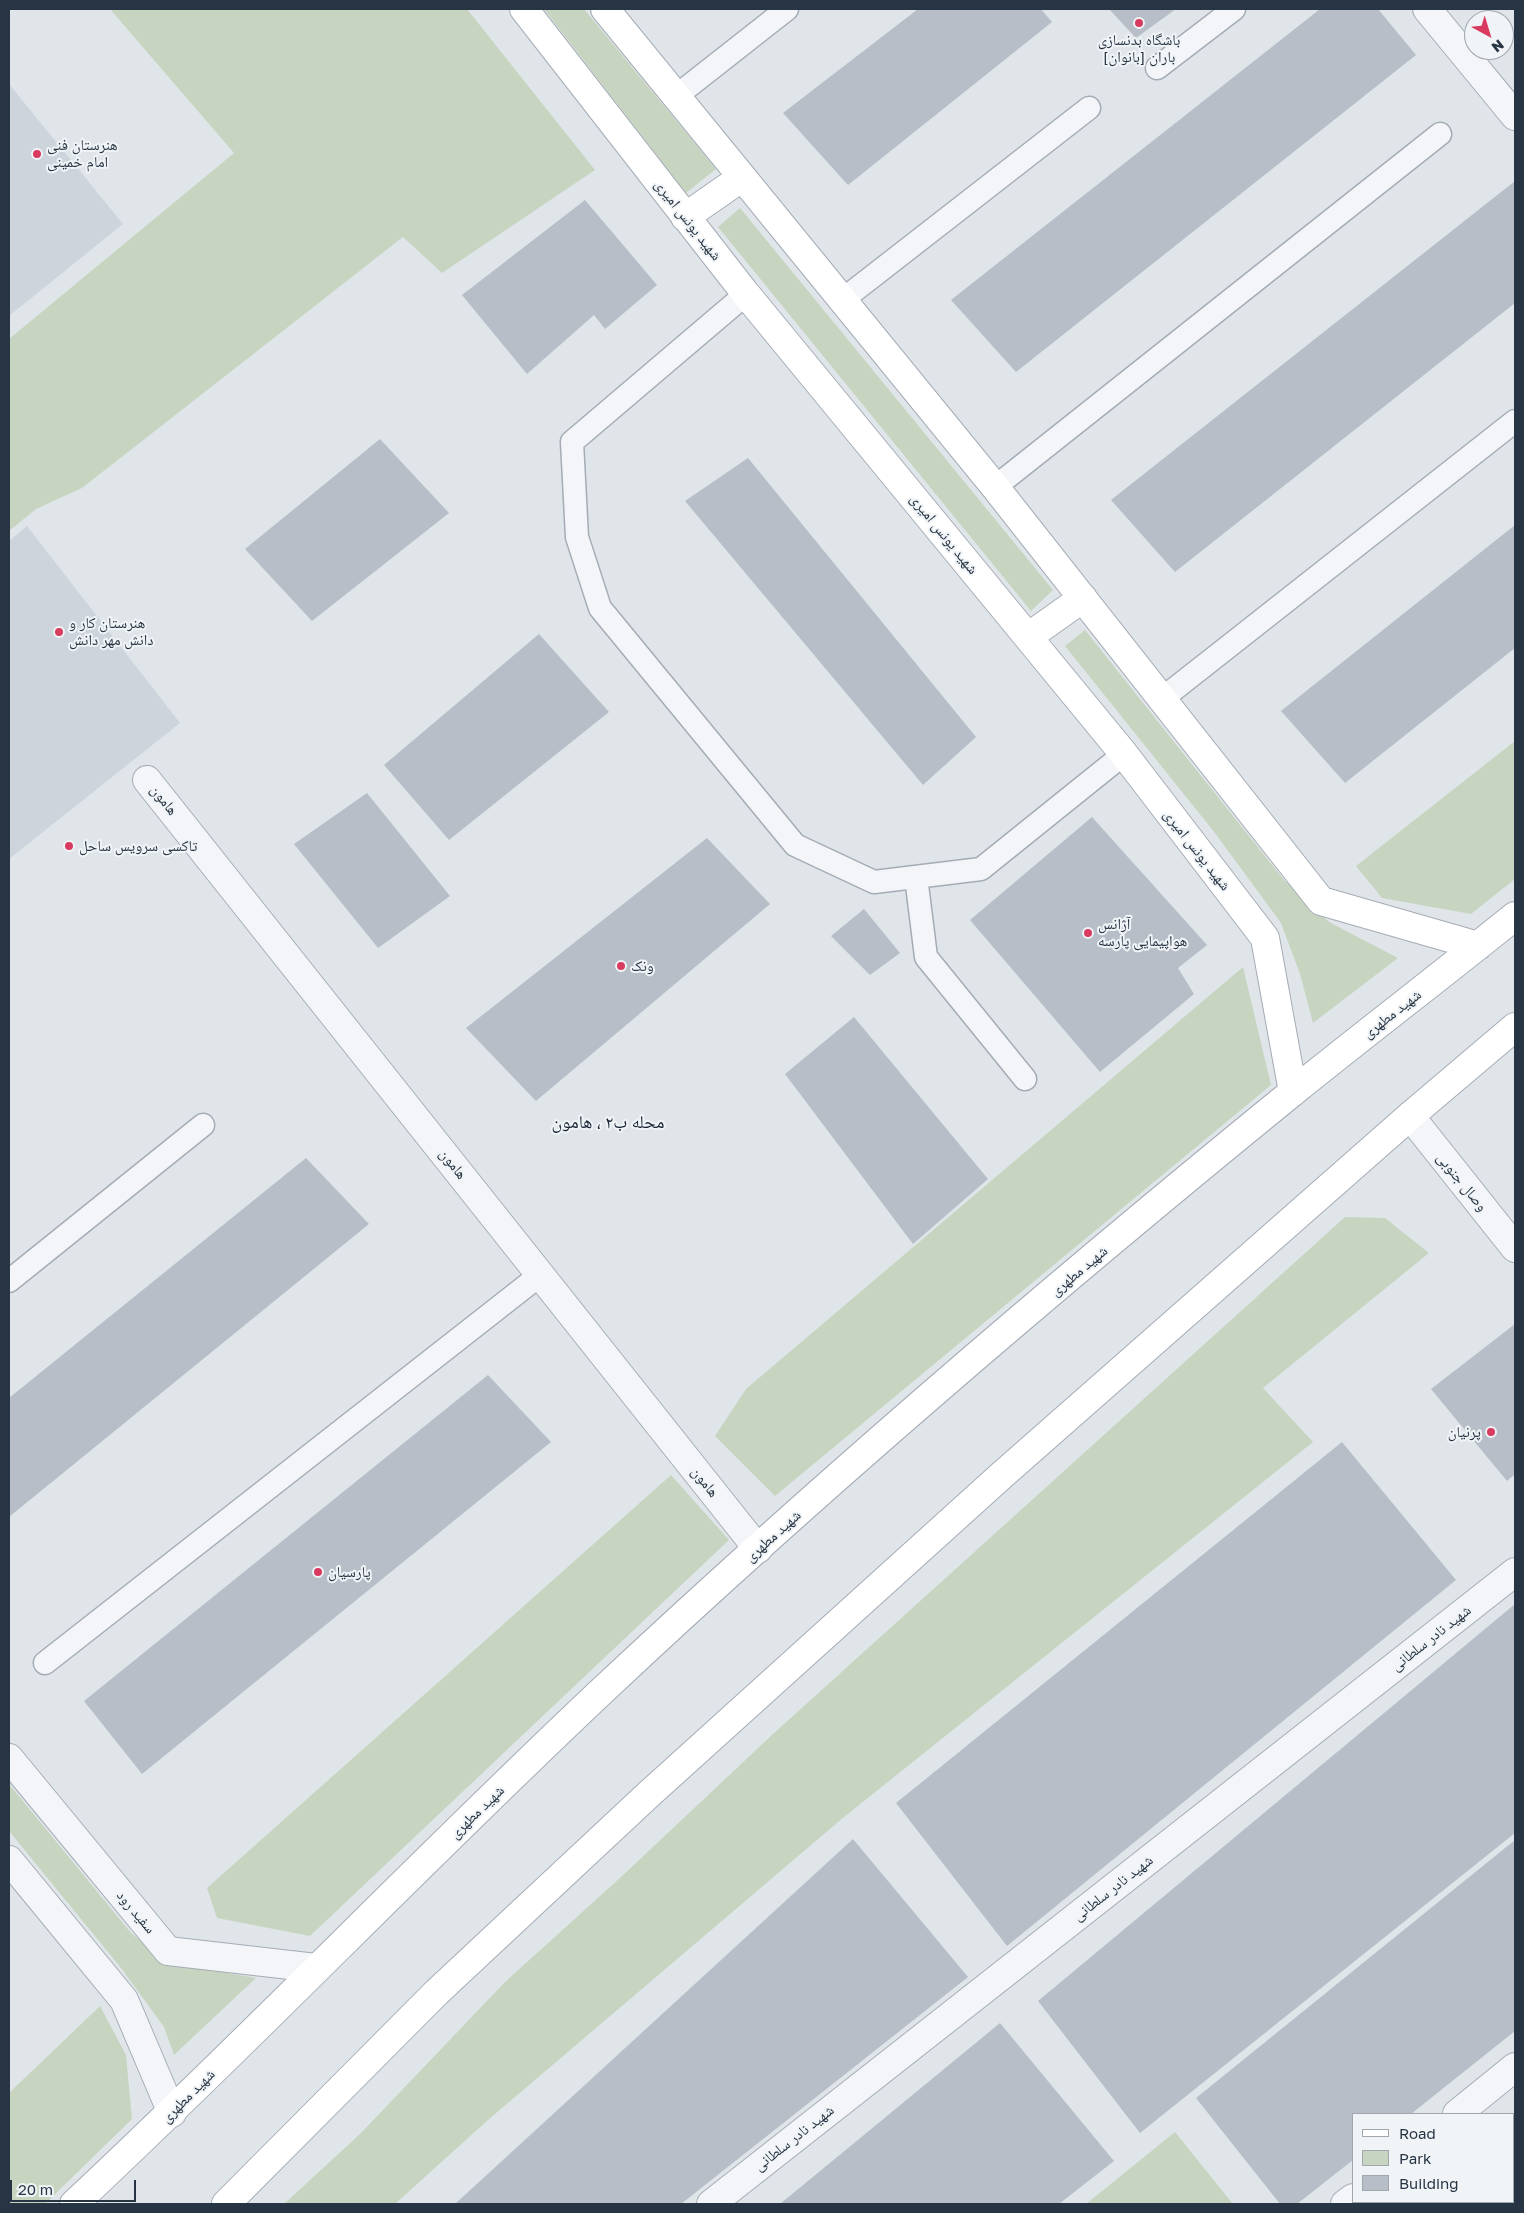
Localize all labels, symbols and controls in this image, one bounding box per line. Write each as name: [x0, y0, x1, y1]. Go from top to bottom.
north arrow: [1464, 10, 1514, 60]
marker: باشگاه بدنسازی باران [بانوان]: [1133, 17, 1145, 29]
place label: باشگاه بدنسازی باران [بانوان]: [1098, 31, 1180, 66]
text: N: [1489, 36, 1508, 56]
place label: هنرستان فنی امام خمینی: [47, 136, 118, 171]
marker: هنرستان فنی امام خمینی: [31, 148, 43, 160]
street label: شهید یونس امیری: [651, 176, 725, 264]
street label: شهید یونس امیری: [906, 490, 982, 578]
place label: هنرستان کار و دانش مهر دانش: [69, 614, 153, 649]
marker: هنرستان کار و دانش مهر دانش: [53, 626, 65, 638]
street label: هامون: [146, 781, 182, 819]
street label: شهید یونس امیری: [1160, 806, 1234, 894]
place label: تاکسی سرویس ساحل: [79, 837, 197, 855]
marker: تاکسی سرویس ساحل: [63, 840, 75, 852]
place label: آژانس هواپیمایی پارسه: [1098, 915, 1187, 950]
marker: آژانس هواپیمایی پارسه: [1082, 927, 1094, 939]
place label: ونک: [631, 957, 654, 975]
marker: ونک: [615, 960, 627, 972]
street label: شهید مطهری: [1359, 986, 1425, 1042]
district label: محله ب۲ ، هامون: [552, 1111, 664, 1133]
street label: هامون: [435, 1145, 471, 1183]
street label: وصال جنوبی: [1433, 1149, 1491, 1215]
street label: شهید مطهری: [1047, 1242, 1111, 1300]
place label: پرنیان: [1448, 1423, 1481, 1441]
marker: پرنیان: [1485, 1426, 1497, 1438]
street label: هامون: [687, 1463, 723, 1501]
street label: شهید مطهری: [741, 1506, 805, 1566]
place label: پارسیان: [328, 1563, 371, 1581]
marker: پارسیان: [312, 1566, 324, 1578]
street label: شهید نادر سلطانی: [1387, 1601, 1475, 1675]
street label: شهید مطهری: [446, 1782, 508, 1842]
street label: شهید نادر سلطانی: [1069, 1851, 1157, 1925]
street label: سفید رود: [113, 1887, 159, 1937]
street label: شهید مطهری: [157, 2065, 219, 2127]
street label: شهید نادر سلطانی: [750, 2101, 838, 2175]
legend: [1352, 2113, 1514, 2203]
text: Road: [1399, 2124, 1436, 2142]
text: Park: [1399, 2149, 1431, 2167]
scale bar: [12, 2170, 139, 2202]
text: Building: [1399, 2174, 1459, 2192]
text: 20 m: [18, 2180, 53, 2198]

